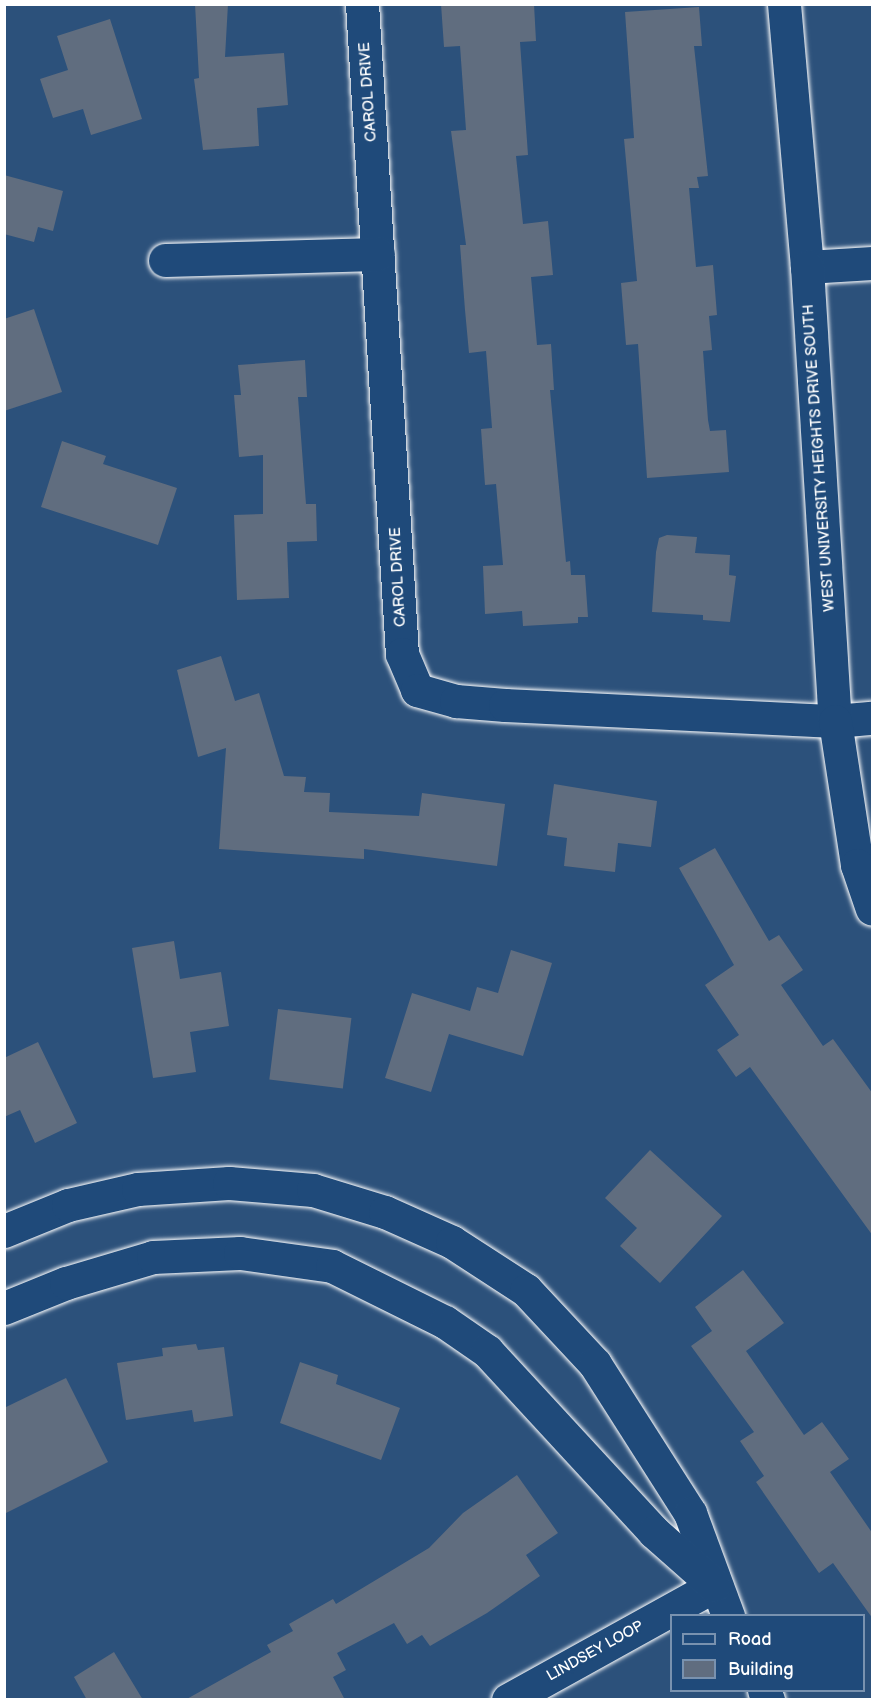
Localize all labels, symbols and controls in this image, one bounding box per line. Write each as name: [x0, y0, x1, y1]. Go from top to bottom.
street label: CAROL DRIVE: [356, 41, 380, 143]
street label: WEST UNIVERSITY HEIGHTS DRIVE SOUTH: [799, 304, 839, 612]
street label: CAROL DRIVE: [386, 527, 410, 627]
legend: [670, 1614, 865, 1692]
street label: LINDSEY LOOP: [544, 1617, 646, 1685]
text: Road: [728, 1629, 772, 1650]
text: Building: [728, 1659, 794, 1680]

